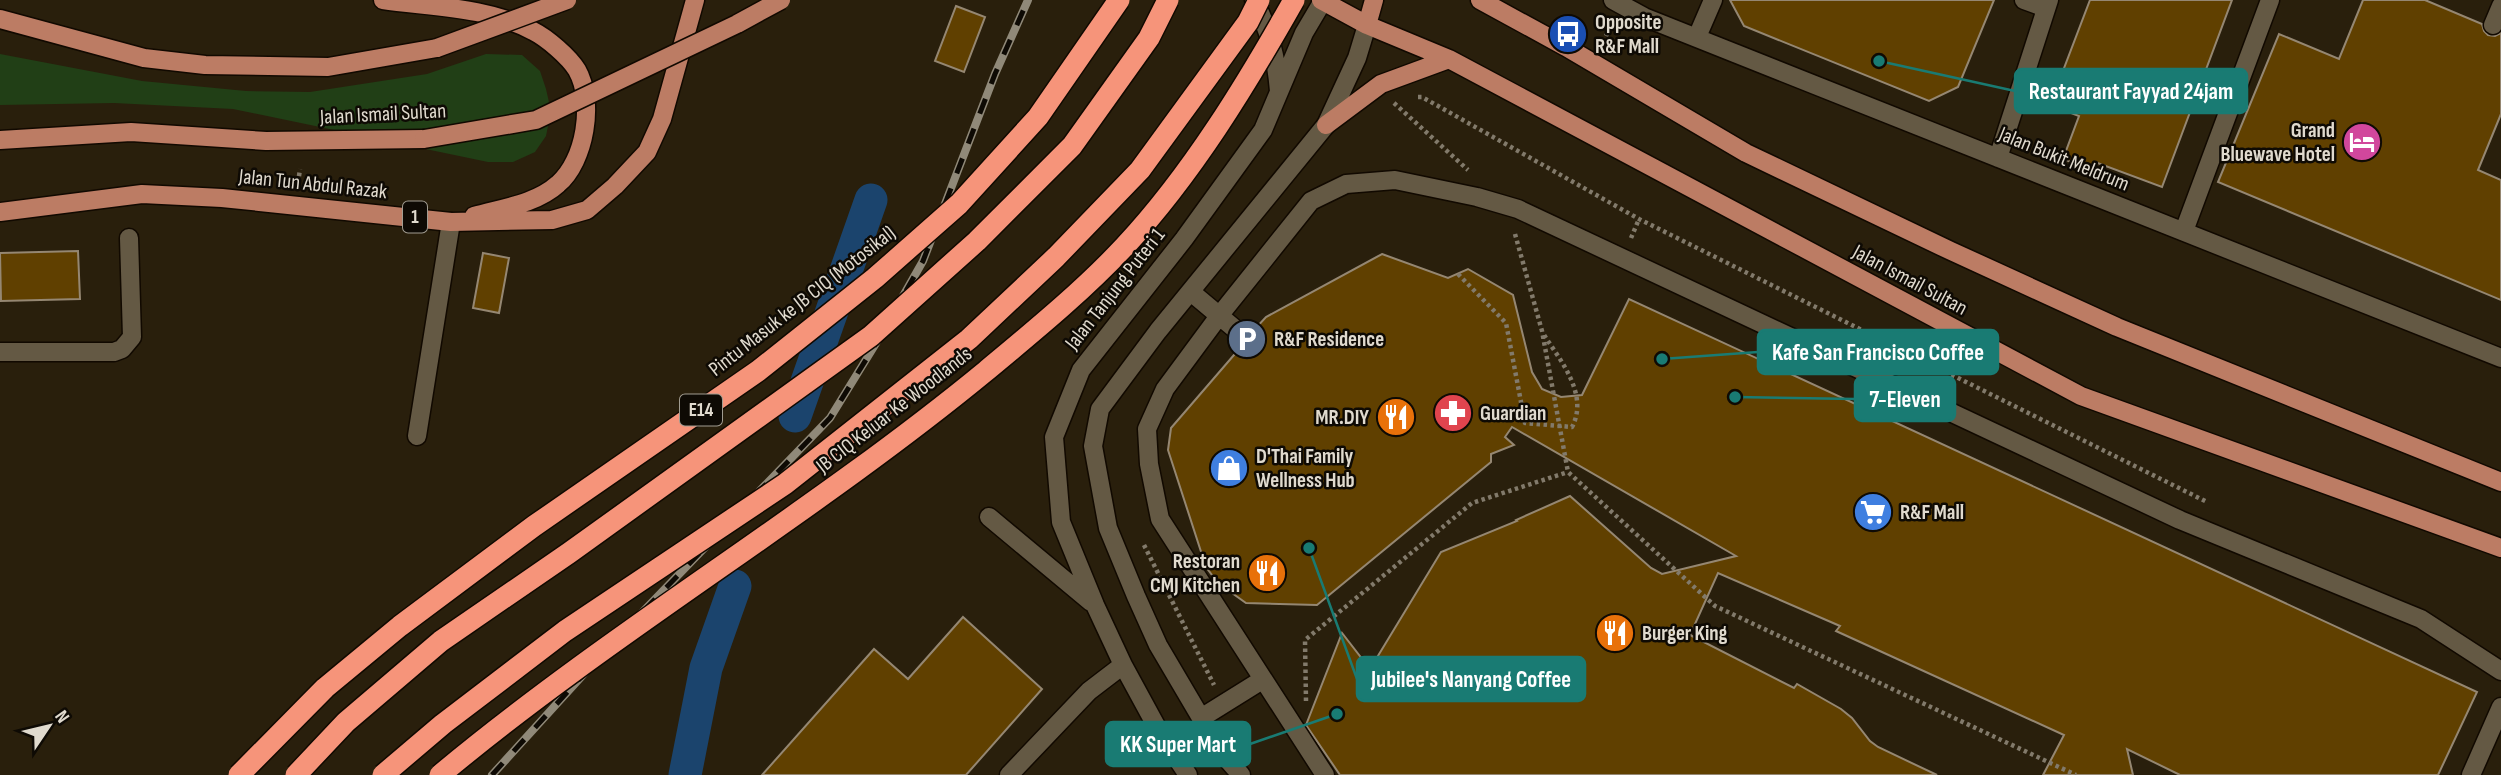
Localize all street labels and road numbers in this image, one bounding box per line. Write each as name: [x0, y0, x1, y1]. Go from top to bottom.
street label: Jalan Ismail Sultan: [318, 98, 447, 130]
street label: Jalan Bukit Meldrum: [1994, 121, 2133, 197]
street label: Jalan Tun Abdul Razak: [237, 164, 388, 204]
road number: 1: [403, 202, 427, 232]
street label: Pintu Masuk ke JB CIQ (Motosikal): [704, 220, 900, 382]
street label: Jalan Tanjung Puteri 1: [1059, 223, 1171, 355]
street label: Jalan Ismail Sultan: [1848, 239, 1972, 321]
street label: JB CIQ Keluar Ke Woodlands: [810, 342, 977, 479]
road number: E14: [680, 394, 722, 426]

